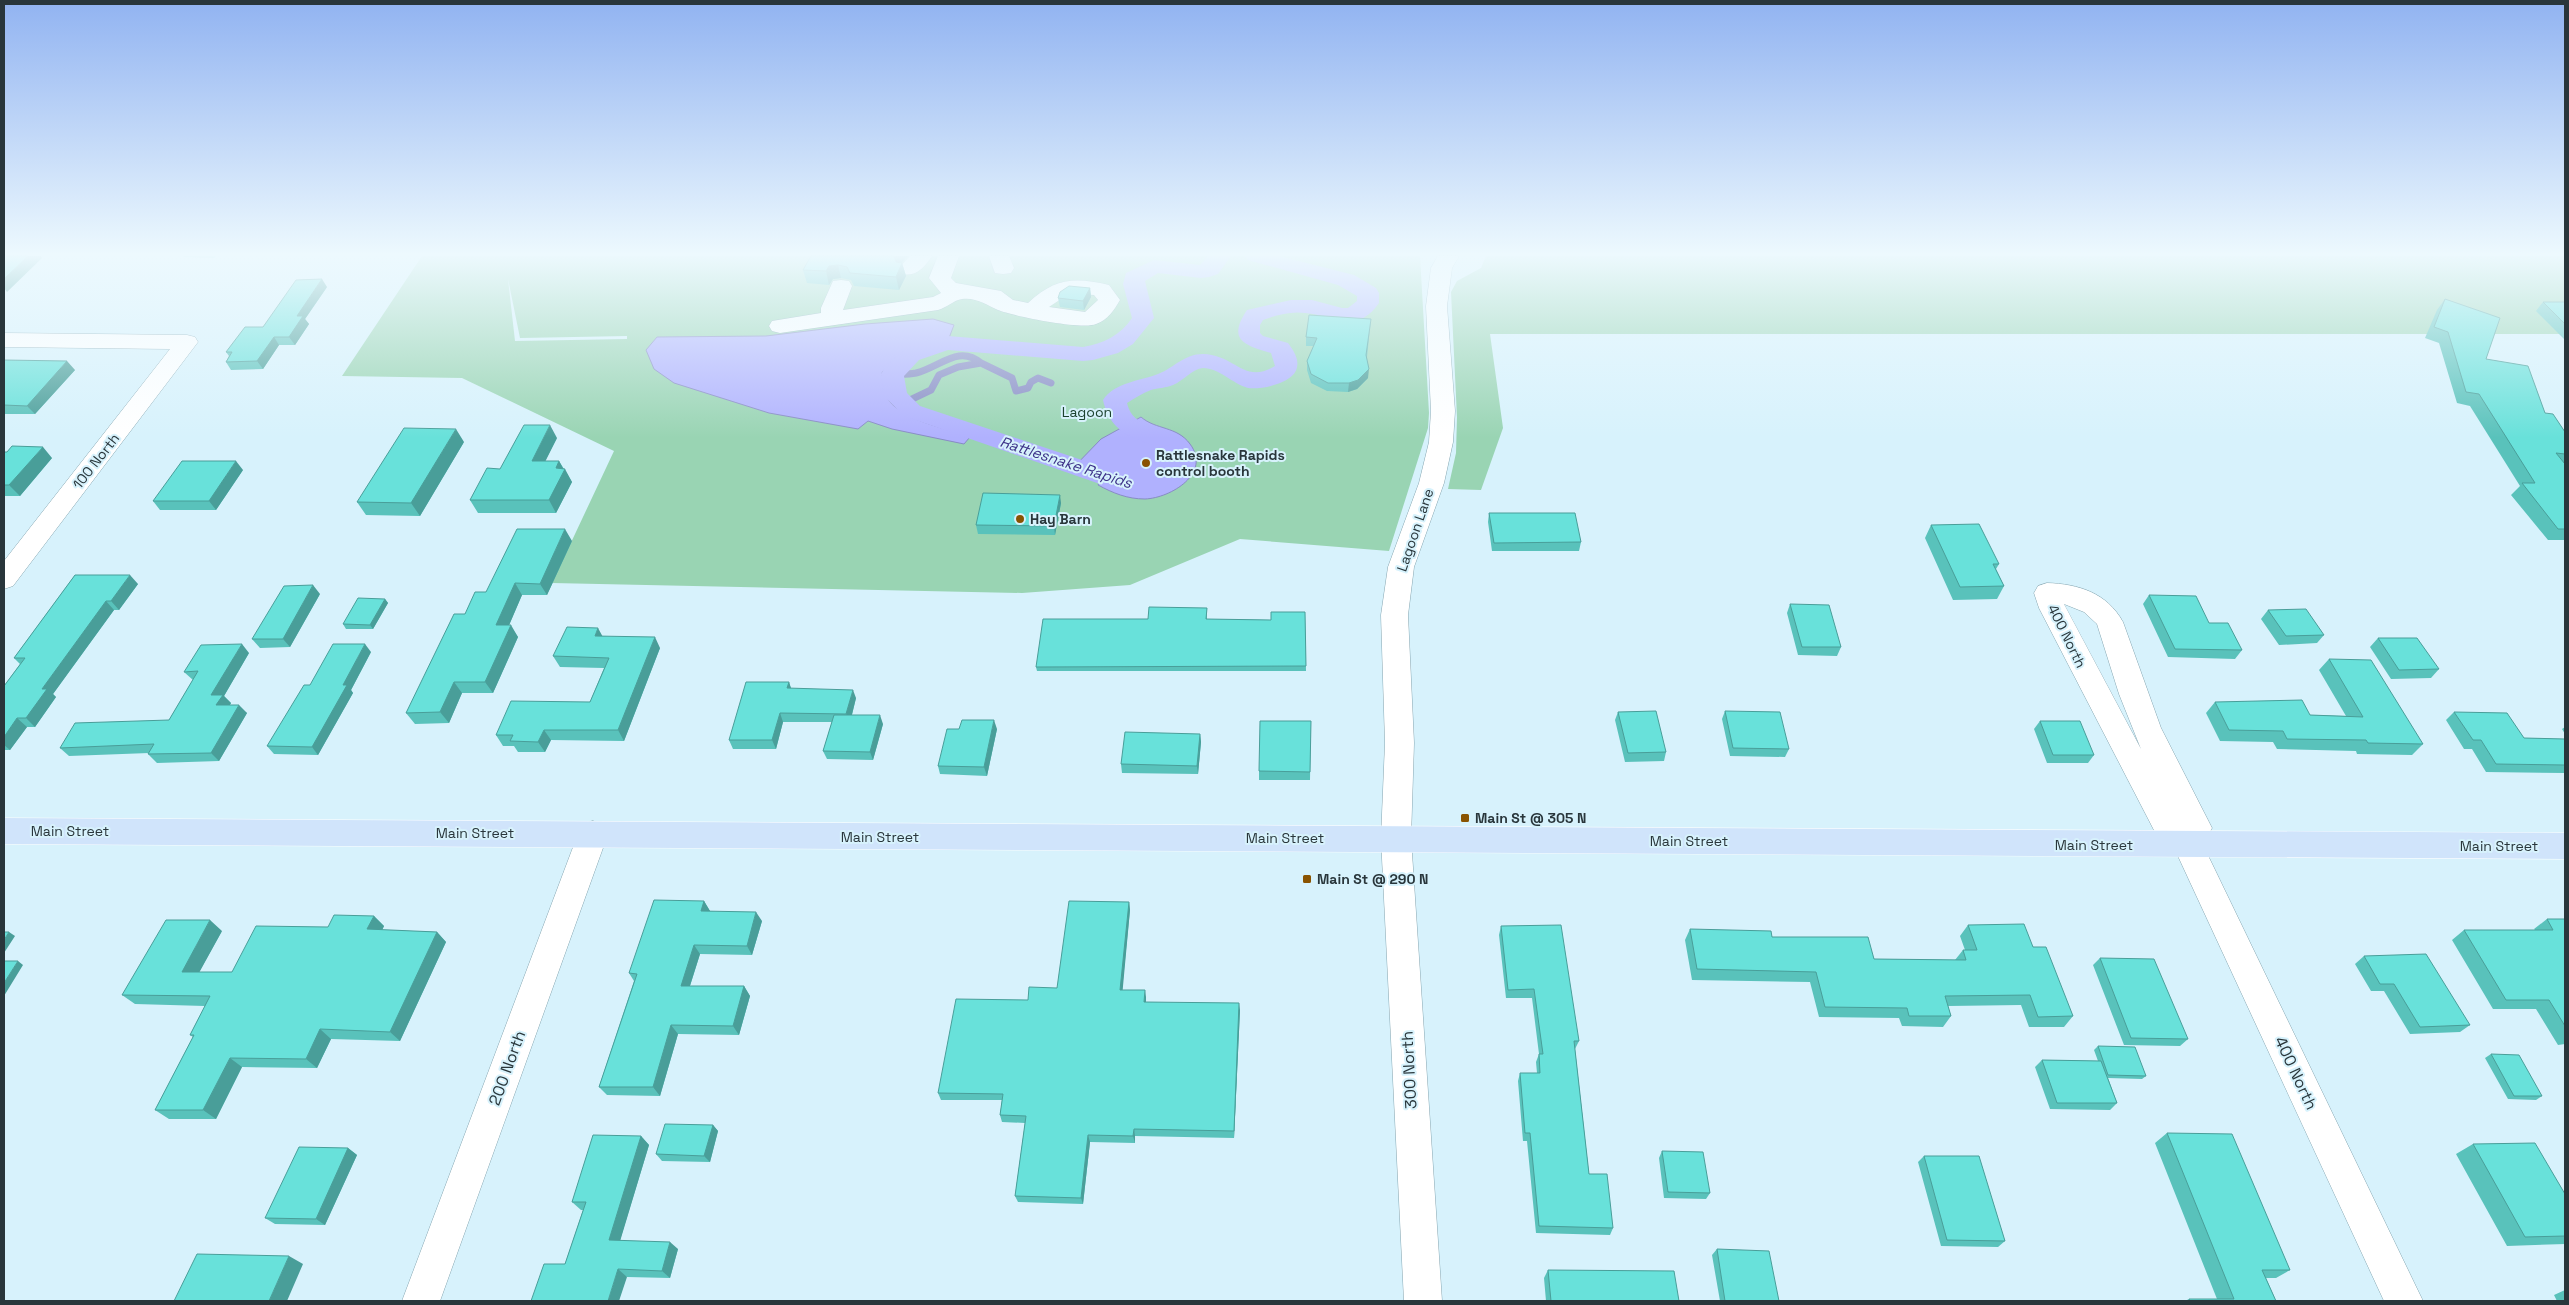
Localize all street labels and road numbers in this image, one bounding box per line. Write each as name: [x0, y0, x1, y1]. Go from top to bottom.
street label: 100 North: [69, 430, 123, 492]
street label: Lagoon Lane: [1392, 486, 1438, 574]
street label: 400 North: [2044, 601, 2090, 671]
street label: Main Street: [31, 822, 109, 840]
street label: Main Street: [436, 824, 514, 842]
street label: Main Street: [841, 828, 919, 846]
street label: Main Street: [1246, 829, 1324, 847]
street label: Main Street: [1650, 832, 1728, 850]
street label: Main Street: [2055, 836, 2133, 854]
street label: Main Street: [2460, 837, 2538, 855]
street label: 200 North: [484, 1028, 530, 1108]
street label: 300 North: [1396, 1030, 1422, 1110]
street label: 400 North: [2270, 1033, 2322, 1113]

